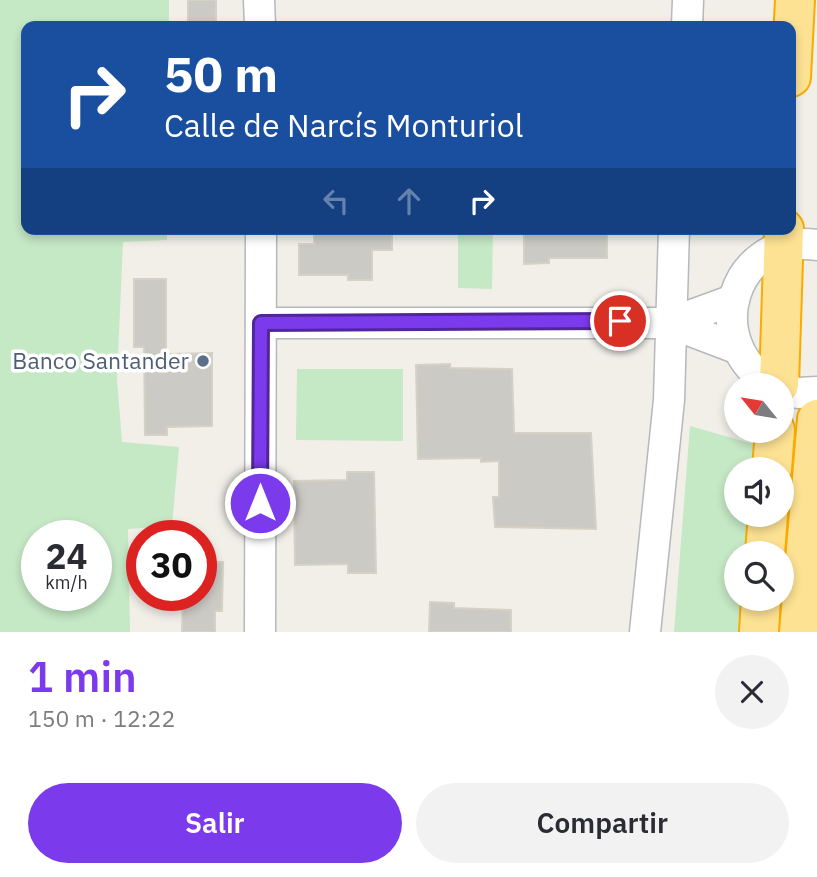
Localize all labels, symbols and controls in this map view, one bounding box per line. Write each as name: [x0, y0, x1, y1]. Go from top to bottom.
text: 50 m: [164, 42, 278, 105]
icon: right: [49, 49, 140, 140]
text: Calle de Narcís Monturiol: [164, 104, 523, 146]
icon: left: [317, 182, 355, 220]
icon: ahead: [390, 182, 428, 220]
icon: right: [463, 182, 501, 220]
pin: [590, 291, 650, 351]
icon: arrive: [601, 302, 639, 340]
place label: Banco Santander: [12, 345, 190, 375]
marker: Banco Santander: [195, 353, 211, 369]
north arrow: [724, 373, 794, 443]
map controls: [724, 373, 794, 611]
button: sound: [724, 457, 794, 527]
position arrow: [223, 466, 297, 540]
speed limit sign: 30: [126, 520, 217, 611]
text: 24: [45, 533, 88, 579]
button: search: [724, 541, 794, 611]
text: km/h: [45, 571, 88, 594]
text: 1 min: [28, 649, 137, 704]
button: close: [715, 655, 789, 729]
text: 150 m · 12:22: [28, 703, 175, 733]
button: Salir: [28, 783, 402, 863]
button: Compartir: [416, 783, 789, 863]

